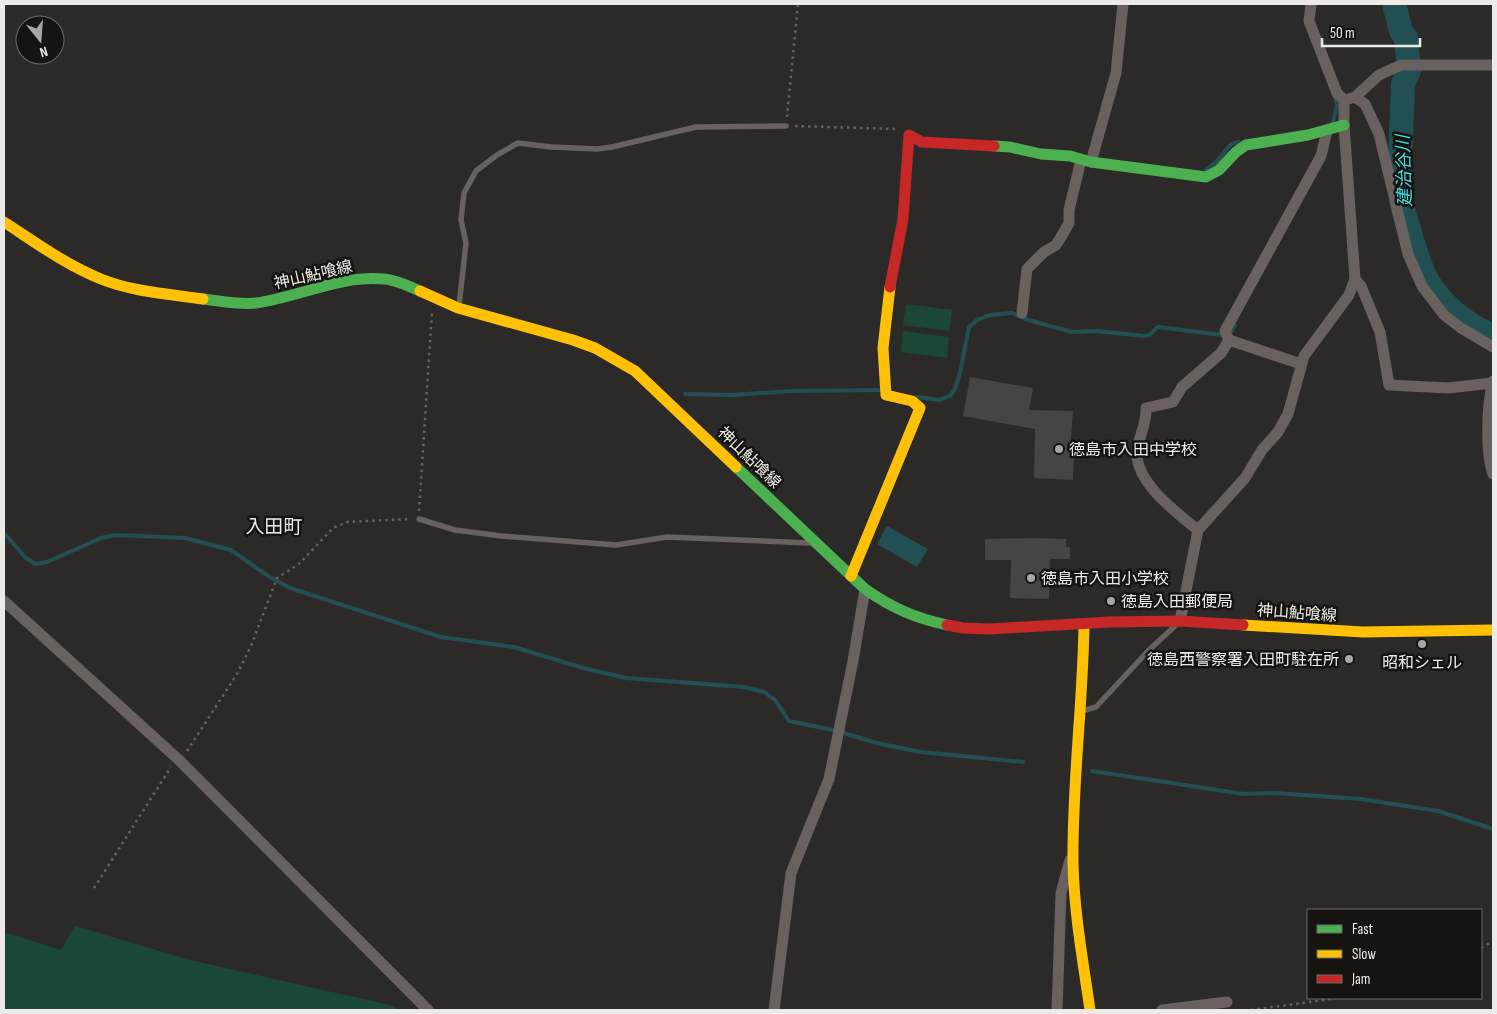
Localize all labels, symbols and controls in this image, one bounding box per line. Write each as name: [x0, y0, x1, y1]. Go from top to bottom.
north arrow: [15, 15, 65, 65]
scale bar: [1322, 15, 1420, 47]
text: 50 m: [1330, 24, 1355, 43]
text: N: [38, 43, 50, 61]
water label: 建治谷川: [1393, 133, 1416, 207]
street label: 神山鮎喰線: [272, 257, 354, 294]
street label: 神山鮎喰線: [714, 423, 784, 493]
place label: 徳島市入田中学校: [1069, 441, 1197, 460]
marker: 徳島市入田中学校: [1053, 443, 1065, 455]
district label: 入田町: [245, 516, 303, 539]
place label: 徳島市入田小学校: [1041, 570, 1169, 589]
marker: 徳島市入田小学校: [1025, 572, 1037, 584]
place label: 徳島入田郵便局: [1121, 593, 1233, 612]
marker: 徳島入田郵便局: [1105, 595, 1117, 607]
street label: 神山鮎喰線: [1256, 601, 1337, 626]
marker: 昭和シェル: [1416, 638, 1428, 650]
place label: 徳島西警察署入田町駐在所: [1147, 651, 1339, 670]
marker: 徳島西警察署入田町駐在所: [1343, 653, 1355, 665]
place label: 昭和シェル: [1382, 654, 1462, 673]
legend: [1307, 909, 1482, 999]
text: Fast: [1352, 920, 1374, 939]
text: Slow: [1352, 945, 1376, 964]
text: Jam: [1351, 970, 1370, 989]

